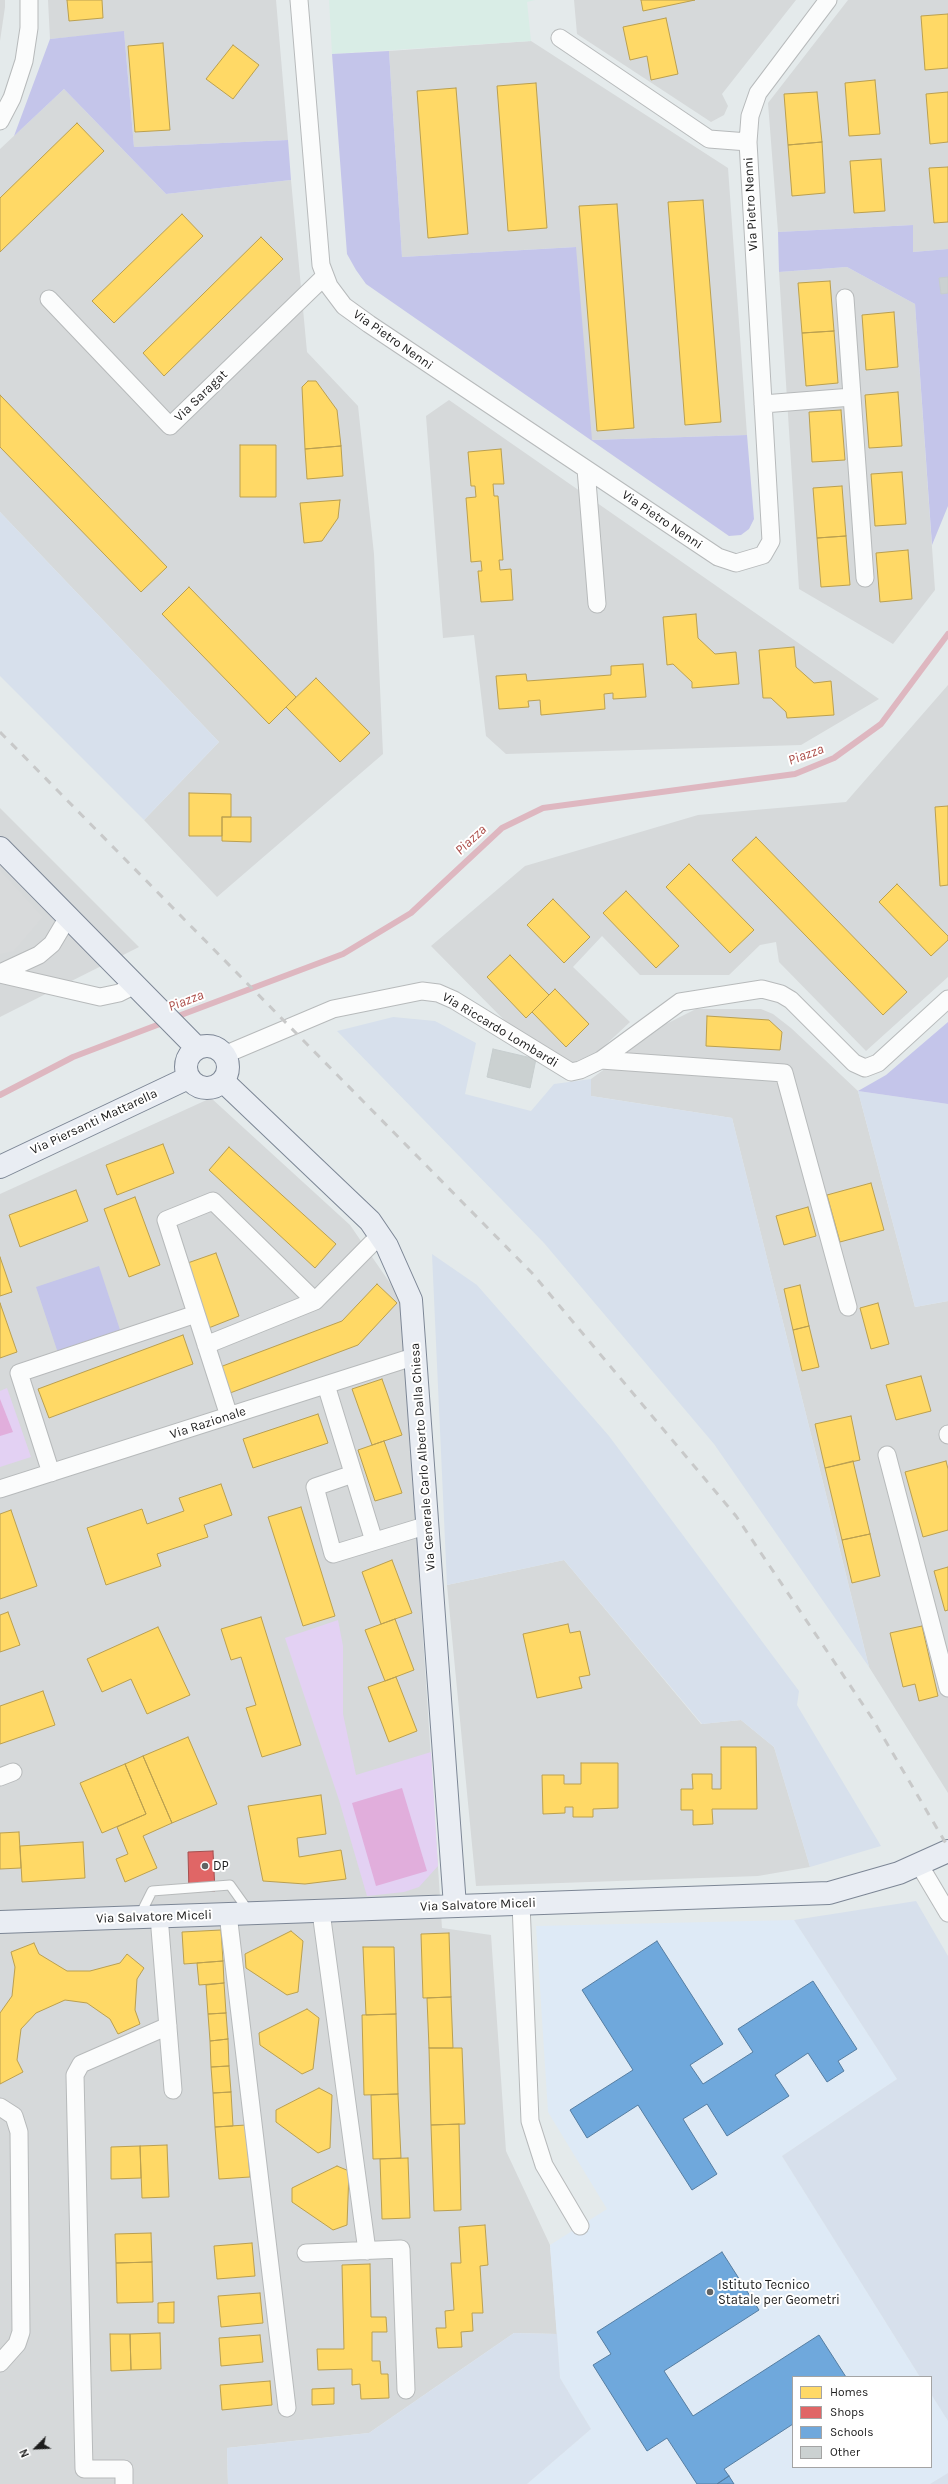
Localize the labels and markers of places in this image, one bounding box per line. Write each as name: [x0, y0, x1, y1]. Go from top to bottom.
place label: DP: [213, 1858, 229, 1874]
marker: DP: [200, 1861, 210, 1871]
place label: Istituto Tecnico Statale per Geometri: [718, 2277, 840, 2308]
marker: Istituto Tecnico Statale per Geometri: [705, 2287, 715, 2297]

